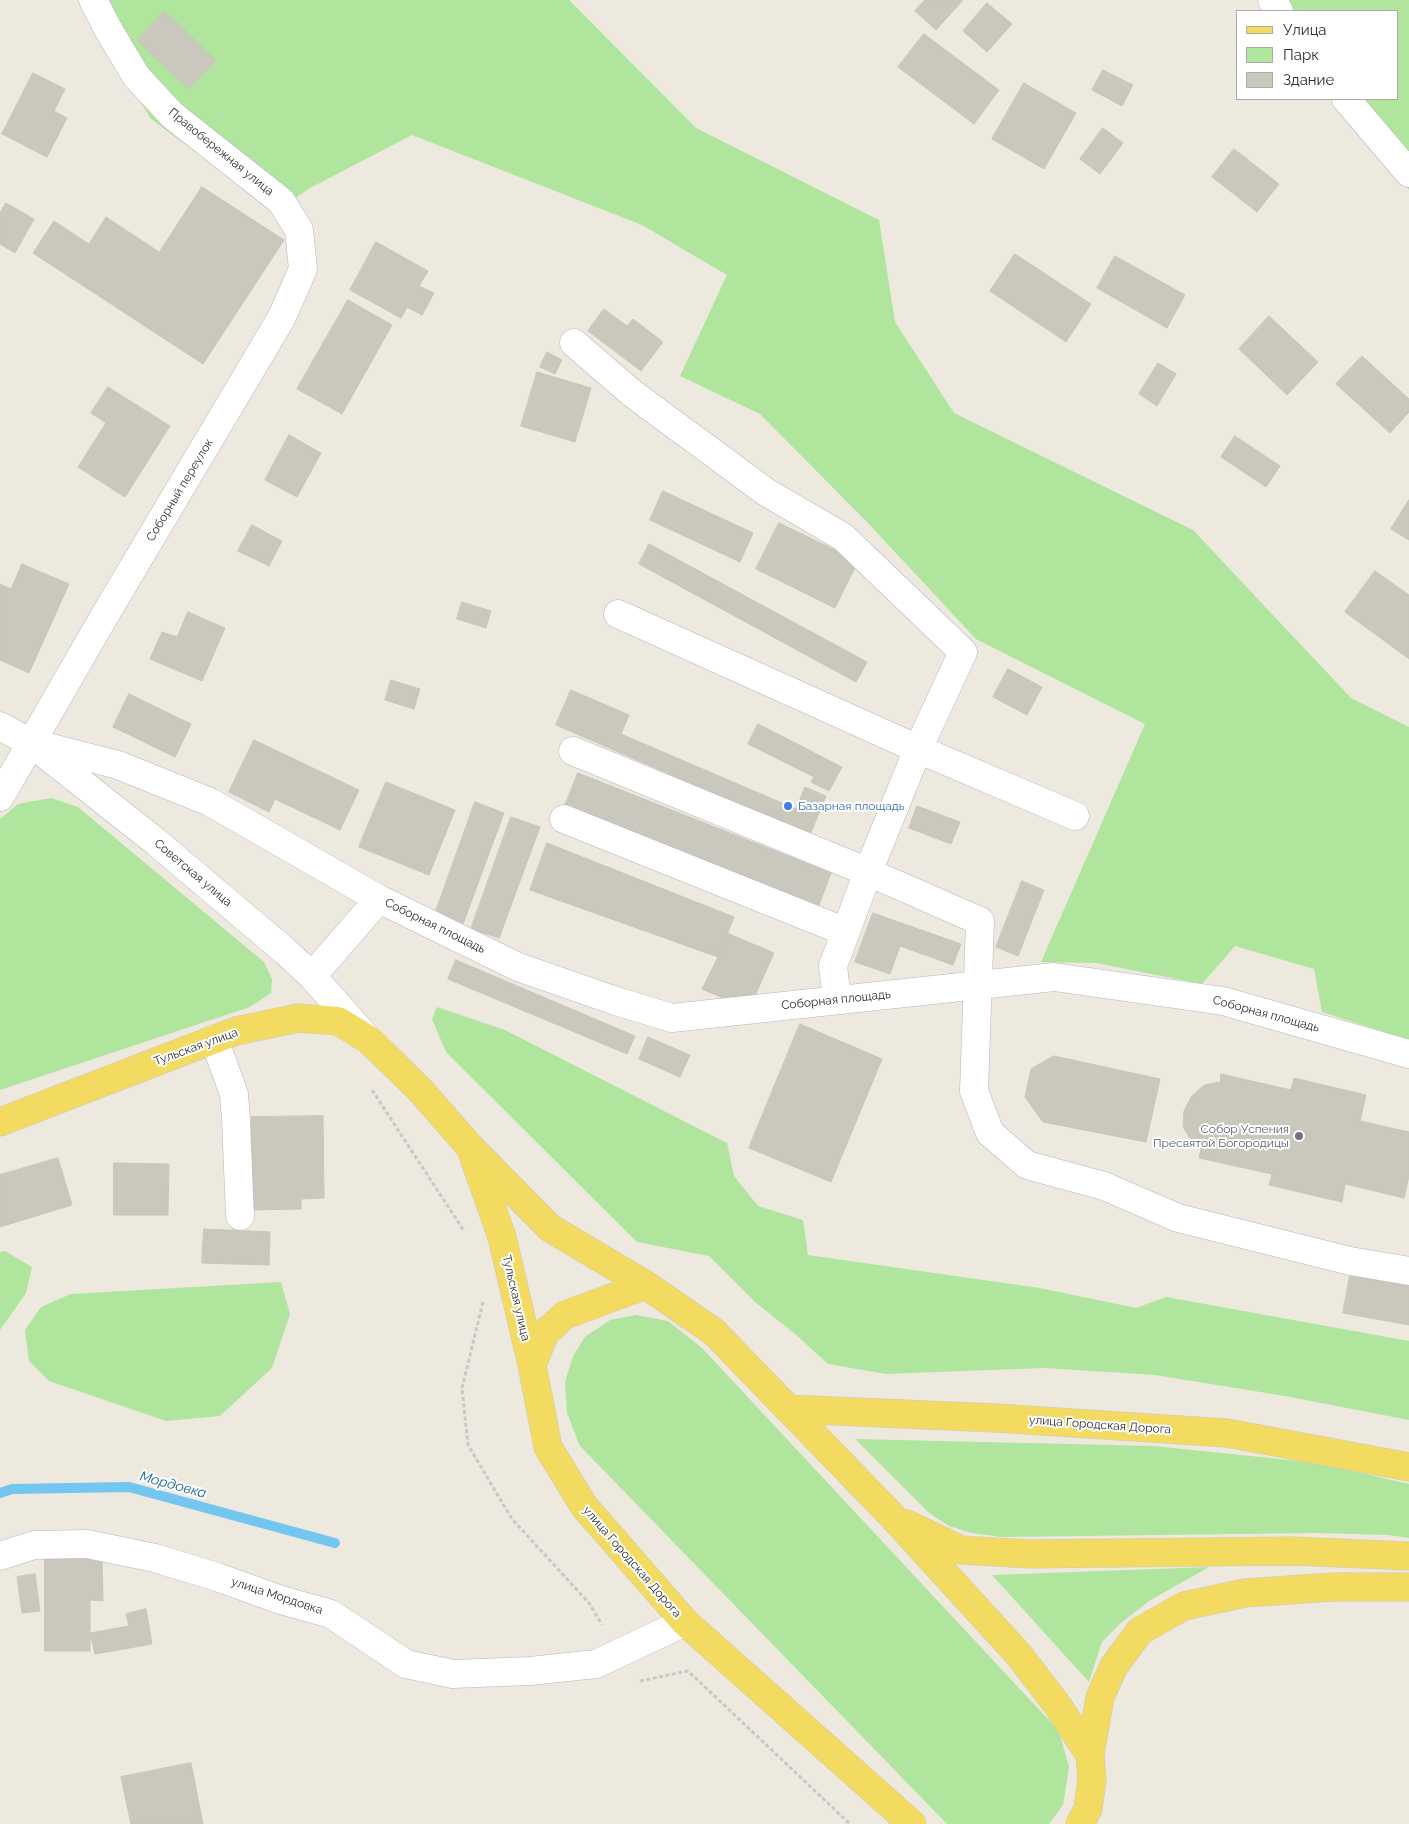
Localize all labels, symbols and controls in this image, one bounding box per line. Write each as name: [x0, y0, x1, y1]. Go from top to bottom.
legend: [1236, 10, 1399, 100]
text: Улица: [1283, 21, 1327, 39]
text: Парк: [1283, 46, 1319, 64]
text: Здание: [1283, 71, 1334, 89]
street label: Правобережная улица: [166, 105, 276, 199]
street label: Соборный переулок: [144, 436, 216, 544]
place label: Базарная площадь: [798, 799, 905, 813]
marker: Базарная площадь: [782, 800, 794, 812]
street label: Советская улица: [151, 836, 235, 910]
street label: Соборная площадь: [382, 895, 488, 957]
street label: Соборная площадь: [781, 987, 891, 1013]
street label: Соборная площадь: [1211, 993, 1321, 1035]
street label: Тульская улица: [152, 1025, 240, 1069]
place label: Собор Успения Пресвятой Богородицы: [1153, 1122, 1289, 1150]
marker: Собор Успения Пресвятой Богородицы: [1293, 1130, 1305, 1142]
street label: Тульская улица: [499, 1253, 533, 1343]
street label: улица Городская Дорога: [1028, 1413, 1172, 1437]
water label: Мордовка: [138, 1468, 208, 1502]
street label: улица Городская Дорога: [580, 1503, 684, 1621]
street label: улица Мордовка: [229, 1574, 325, 1618]

